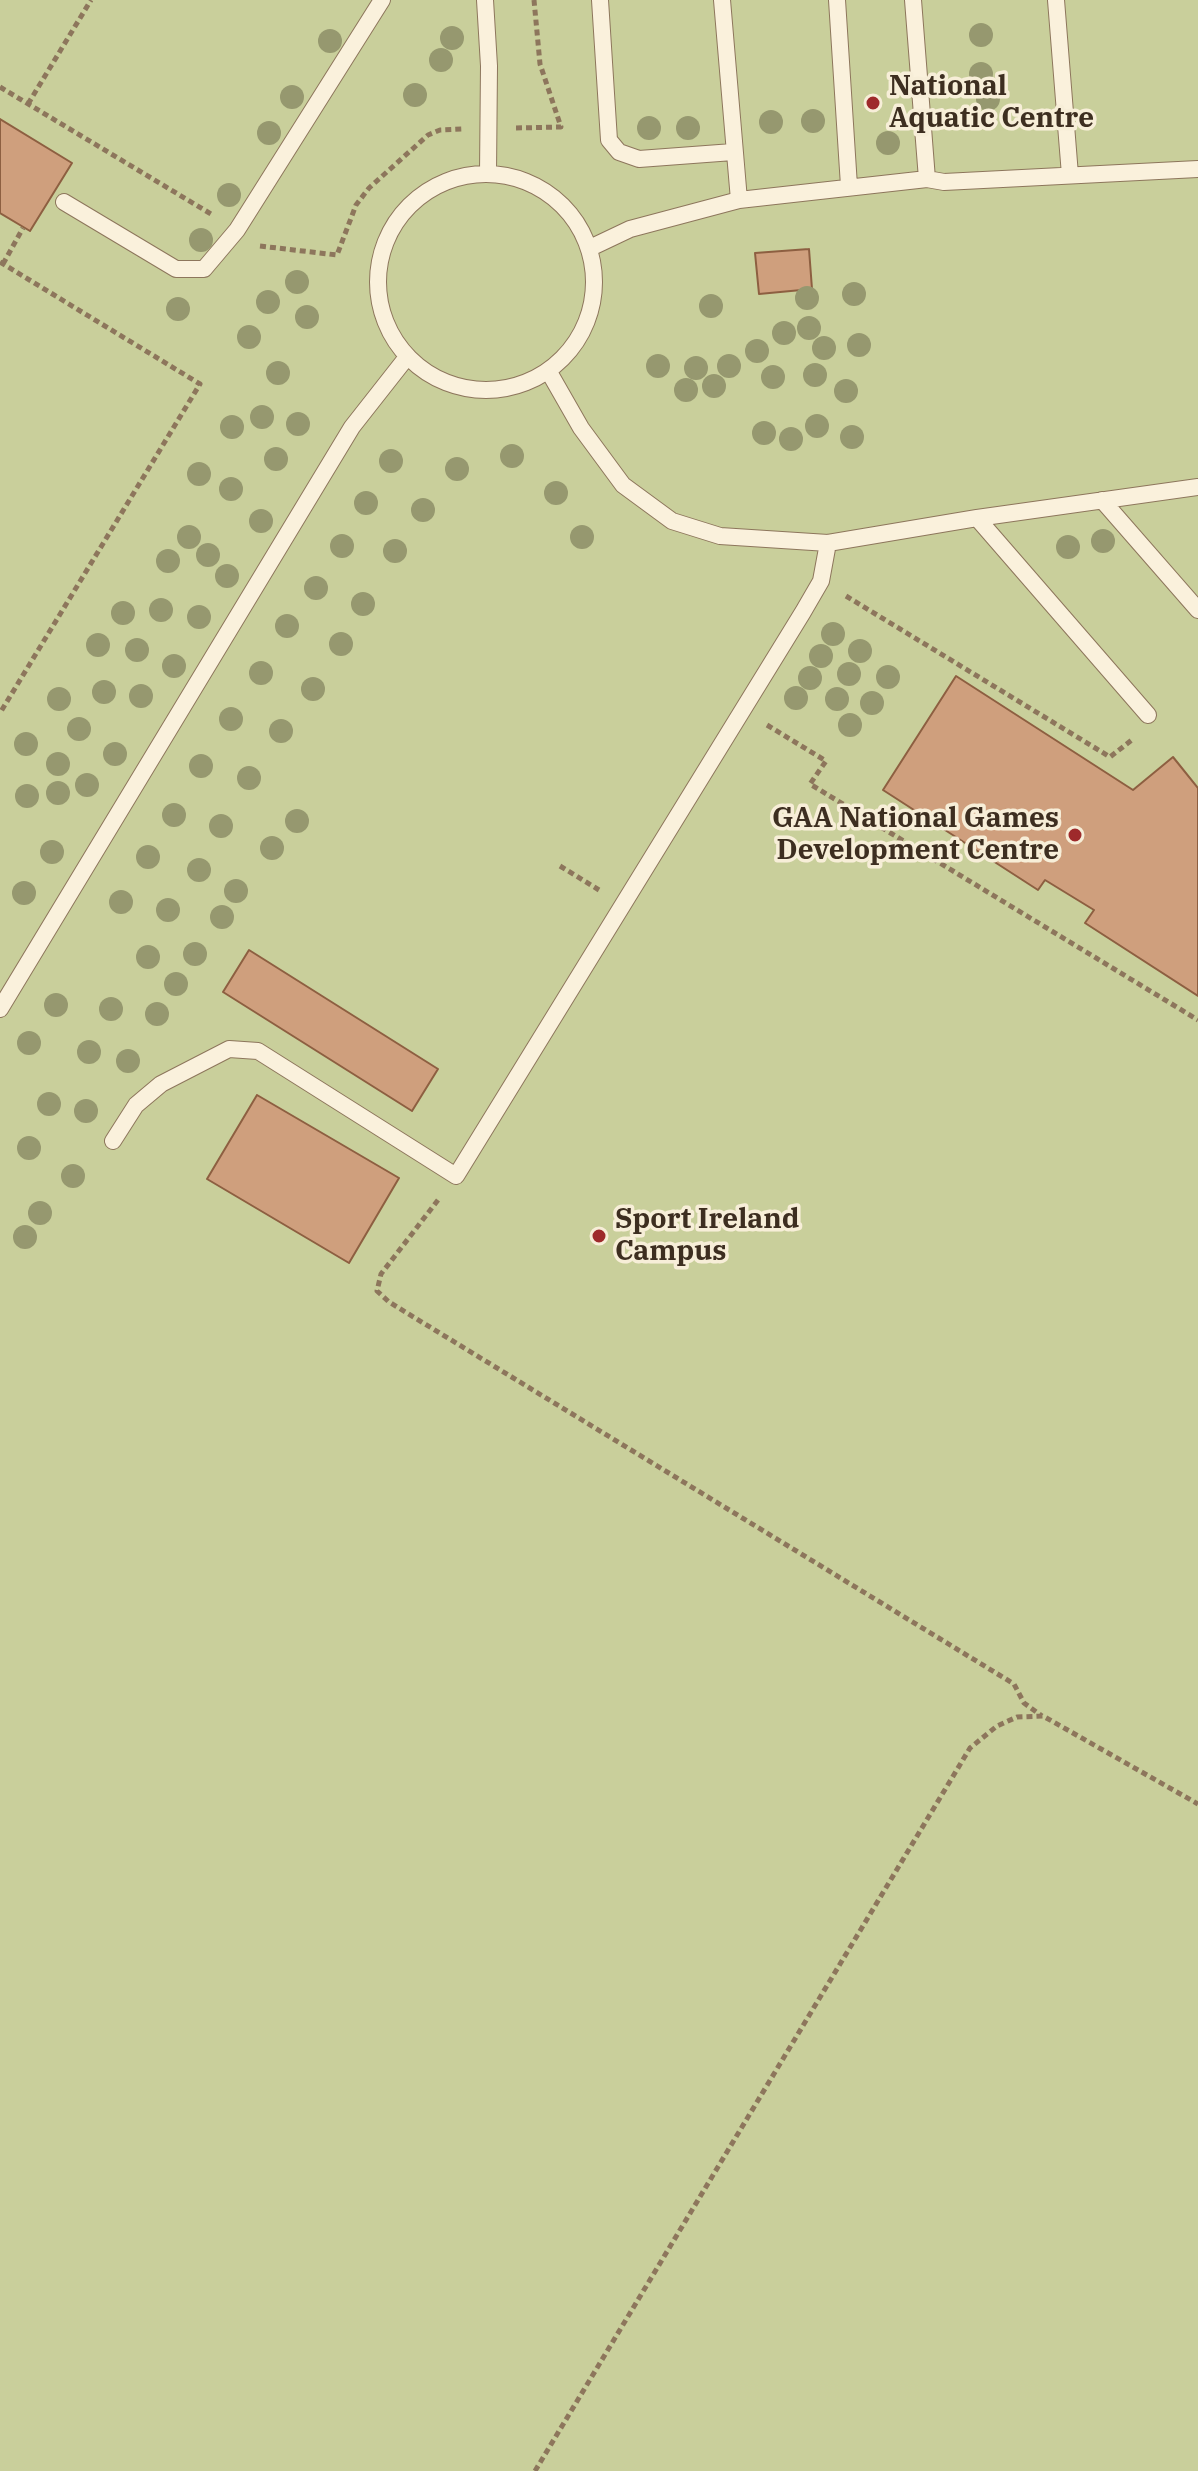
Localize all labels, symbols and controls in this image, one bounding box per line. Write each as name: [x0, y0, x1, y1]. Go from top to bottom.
place label: National Aquatic Centre: [889, 70, 1094, 136]
marker: National Aquatic Centre: [864, 94, 882, 112]
place label: GAA National Games Development Centre: [772, 802, 1059, 868]
marker: GAA National Games Development Centre: [1066, 826, 1084, 844]
place label: Sport Ireland Campus: [615, 1203, 800, 1269]
marker: Sport Ireland Campus: [590, 1227, 608, 1245]

